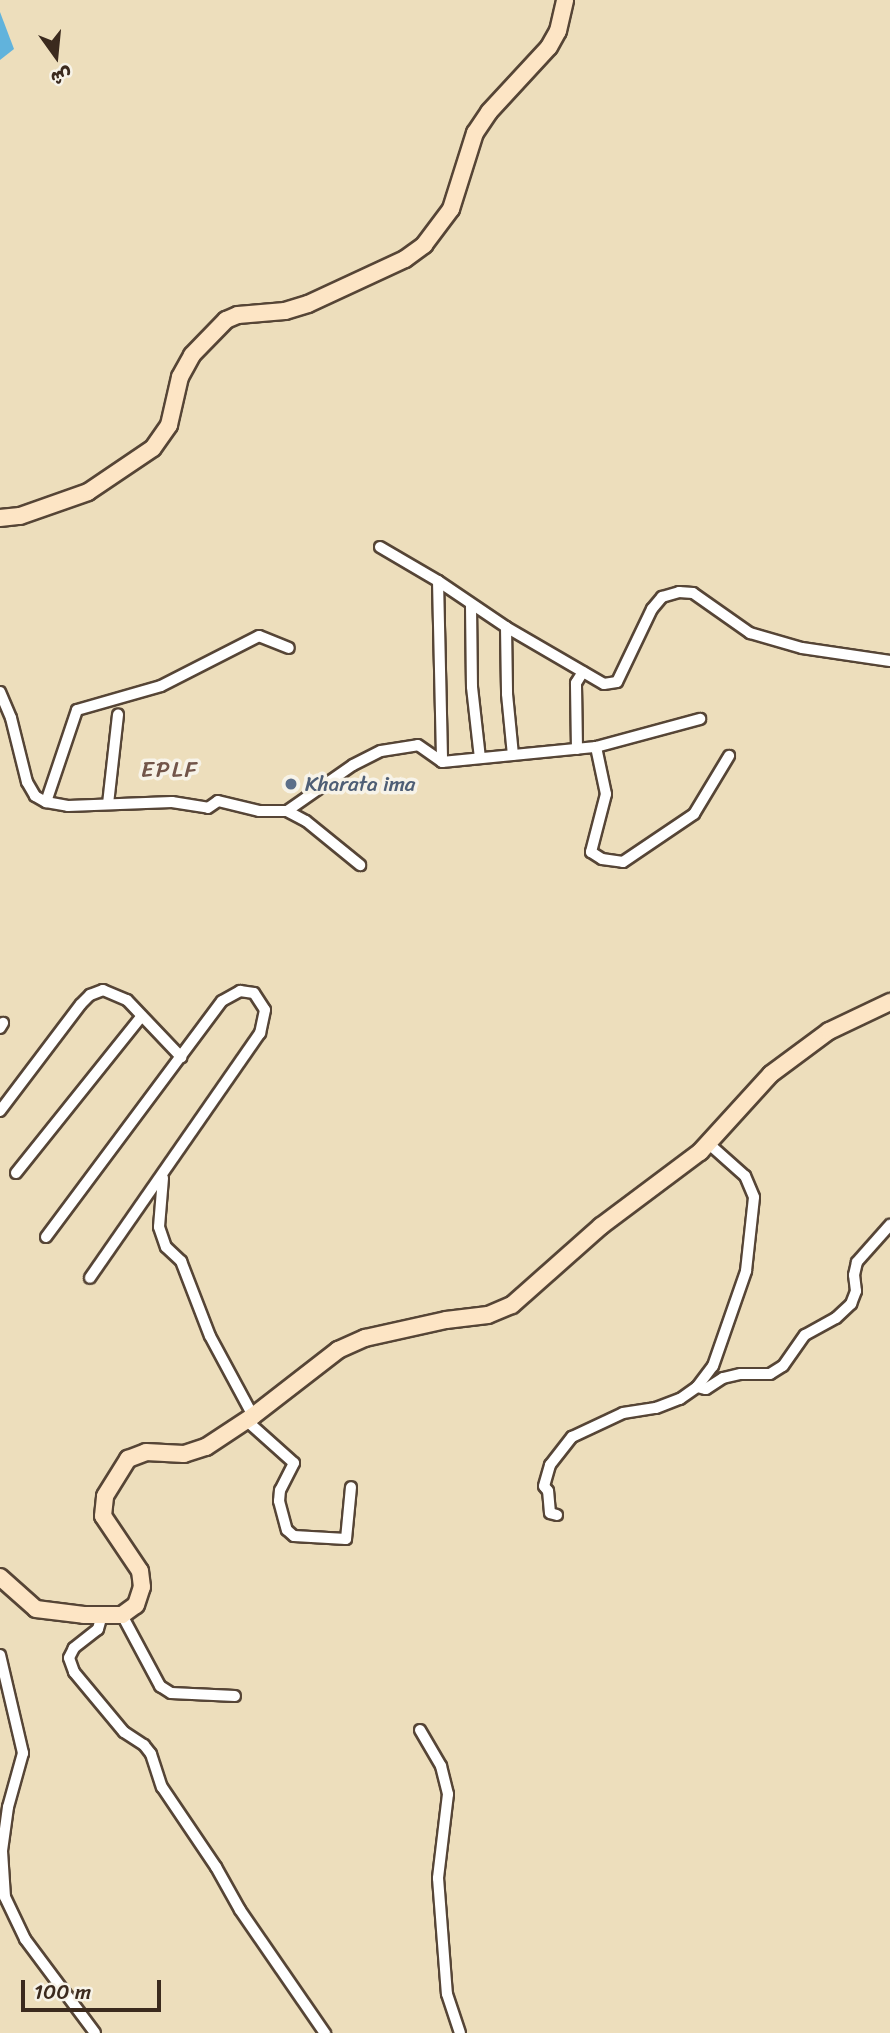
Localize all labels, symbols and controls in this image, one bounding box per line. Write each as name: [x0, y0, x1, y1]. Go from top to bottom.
north arrow: [21, 21, 91, 91]
text: ش: [47, 58, 76, 95]
district label: EPLF: [142, 756, 198, 784]
place label: Kharata ima: [305, 771, 415, 797]
marker: Kharata ima: [283, 776, 299, 792]
scale bar: [24, 1966, 164, 2010]
text: 100 m: [34, 1973, 91, 2011]

